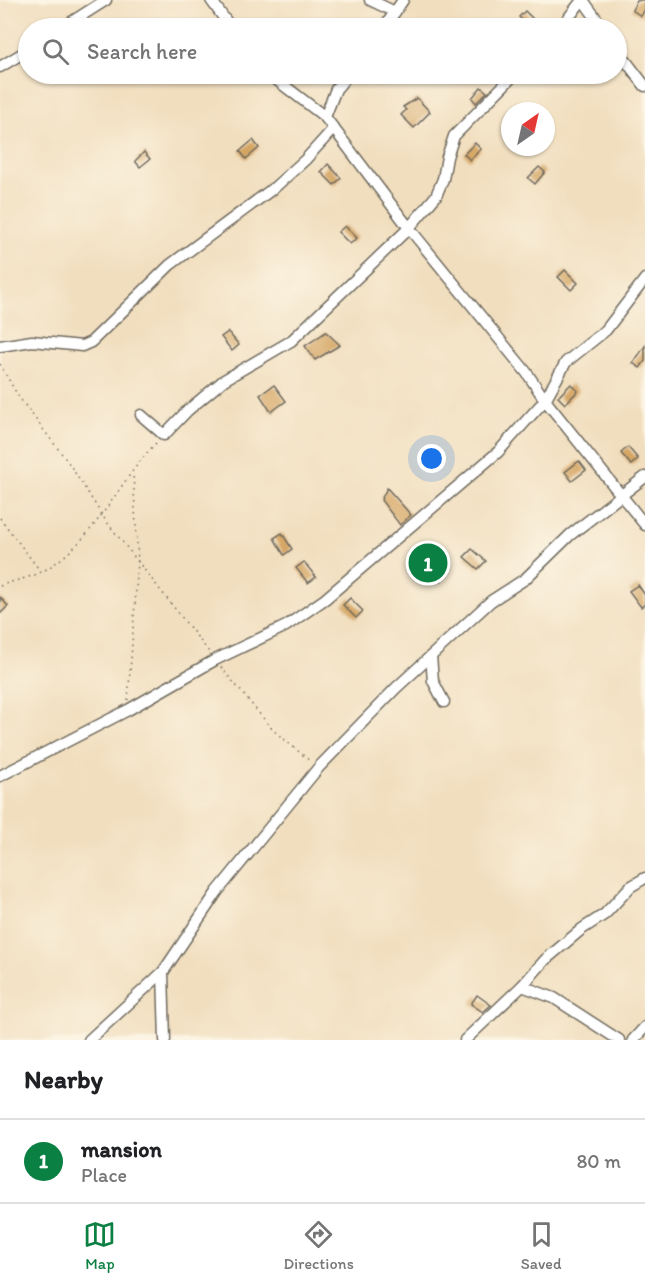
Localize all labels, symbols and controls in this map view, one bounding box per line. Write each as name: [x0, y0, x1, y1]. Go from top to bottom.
search box: [18, 18, 627, 84]
icon: search: [39, 35, 72, 68]
text: Search here: [87, 38, 197, 65]
north arrow: [501, 102, 555, 156]
your location: [417, 444, 446, 473]
pin: 1: [408, 540, 448, 586]
text: Nearby: [24, 1063, 103, 1095]
text: mansion: [81, 1136, 162, 1163]
text: 1: [39, 1149, 48, 1173]
text: 80 m: [576, 1149, 621, 1173]
text: Place: [81, 1163, 127, 1187]
tab: Map: [83, 1218, 116, 1273]
tab: Directions: [283, 1218, 354, 1273]
tab: Saved: [521, 1218, 562, 1273]

